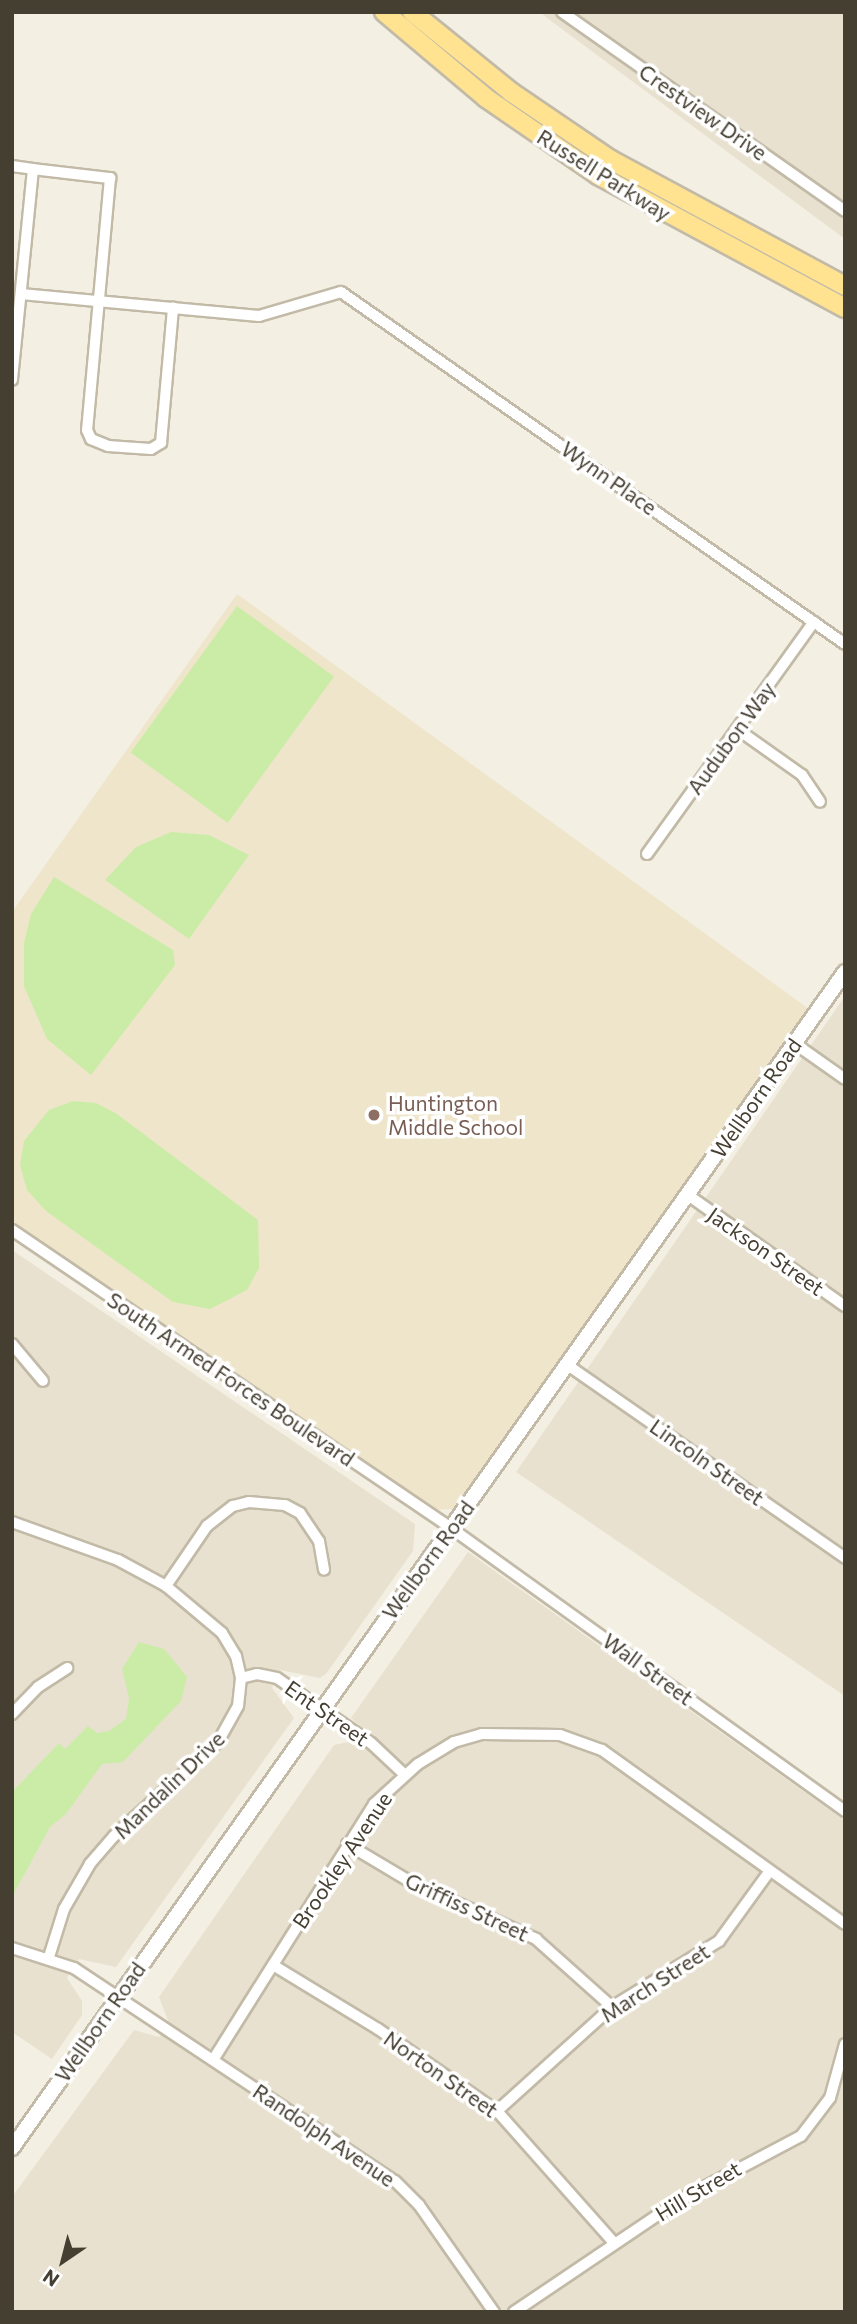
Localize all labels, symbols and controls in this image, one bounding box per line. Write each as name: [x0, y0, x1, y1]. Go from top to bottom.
street label: Crestview Drive: [634, 59, 772, 165]
street label: Russell Parkway: [533, 124, 675, 226]
street label: Wynn Place: [556, 436, 662, 520]
street label: Audubon Way: [682, 677, 780, 799]
street label: Wellborn Road: [705, 1033, 807, 1163]
place label: Huntington Middle School: [388, 1090, 523, 1140]
marker: Huntington Middle School: [366, 1107, 382, 1123]
street label: Jackson Street: [703, 1202, 829, 1300]
street label: South Armed Forces Boulevard: [103, 1287, 359, 1471]
street label: Lincoln Street: [645, 1413, 769, 1511]
street label: Wellborn Road: [377, 1496, 479, 1624]
street label: Wall Street: [598, 1628, 698, 1710]
street label: Ent Street: [280, 1675, 374, 1751]
street label: Mandalin Drive: [109, 1726, 229, 1844]
street label: Brookley Avenue: [287, 1787, 397, 1933]
street label: Griffiss Street: [401, 1867, 533, 1947]
street label: March Street: [596, 1938, 714, 2028]
street label: Wellborn Road: [49, 1957, 151, 2087]
street label: Norton Street: [379, 2025, 503, 2123]
street label: Randolph Avenue: [248, 2078, 400, 2192]
street label: Hill Street: [651, 2156, 745, 2226]
north arrow: [28, 2226, 98, 2296]
text: N: [38, 2265, 63, 2292]

